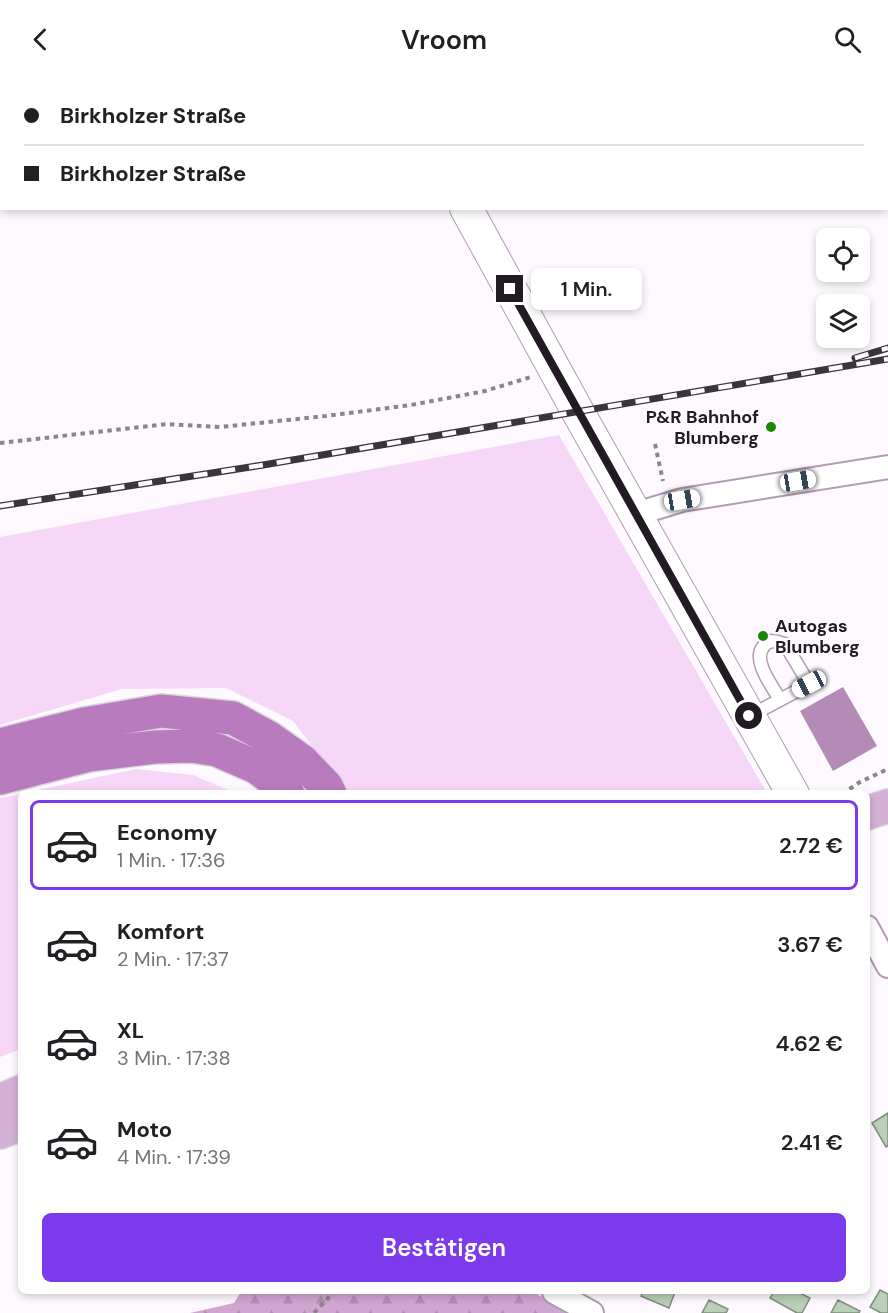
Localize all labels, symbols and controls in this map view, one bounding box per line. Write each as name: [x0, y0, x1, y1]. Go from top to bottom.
text: Vroom: [401, 22, 487, 57]
icon: back: [24, 23, 57, 56]
icon: search: [831, 23, 864, 56]
text: Birkholzer Straße: [60, 101, 246, 130]
text: Birkholzer Straße: [60, 159, 246, 188]
map controls: [816, 228, 870, 348]
button: locate: [816, 228, 870, 282]
callout: 1 Min.: [531, 268, 642, 310]
route end: [496, 275, 523, 302]
text: 1 Min.: [561, 276, 612, 302]
button: layers: [816, 294, 870, 348]
place label: P&R Bahnhof Blumberg: [646, 405, 759, 450]
marker: P&R Bahnhof Blumberg: [764, 420, 778, 434]
car: [779, 469, 817, 493]
car: [663, 488, 701, 512]
place label: Autogas Blumberg: [775, 614, 860, 659]
marker: Autogas Blumberg: [756, 629, 770, 643]
car: [789, 668, 829, 700]
route start: [735, 702, 762, 729]
icon: car: [45, 818, 99, 872]
text: Economy: [117, 818, 217, 847]
text: 2.72 €: [779, 831, 843, 860]
text: 1 Min. · 17:36: [117, 847, 226, 873]
icon: car: [45, 917, 99, 971]
text: Komfort: [117, 917, 204, 946]
text: 3.67 €: [777, 930, 843, 959]
text: 2 Min. · 17:37: [117, 946, 229, 972]
icon: car: [45, 1016, 99, 1070]
text: XL: [117, 1016, 144, 1045]
text: 4.62 €: [776, 1029, 843, 1058]
text: 3 Min. · 17:38: [117, 1045, 231, 1071]
icon: car: [45, 1115, 99, 1169]
text: Moto: [117, 1115, 172, 1144]
text: 2.41 €: [781, 1128, 843, 1157]
text: 4 Min. · 17:39: [117, 1144, 231, 1170]
button: Bestätigen: [42, 1213, 846, 1282]

